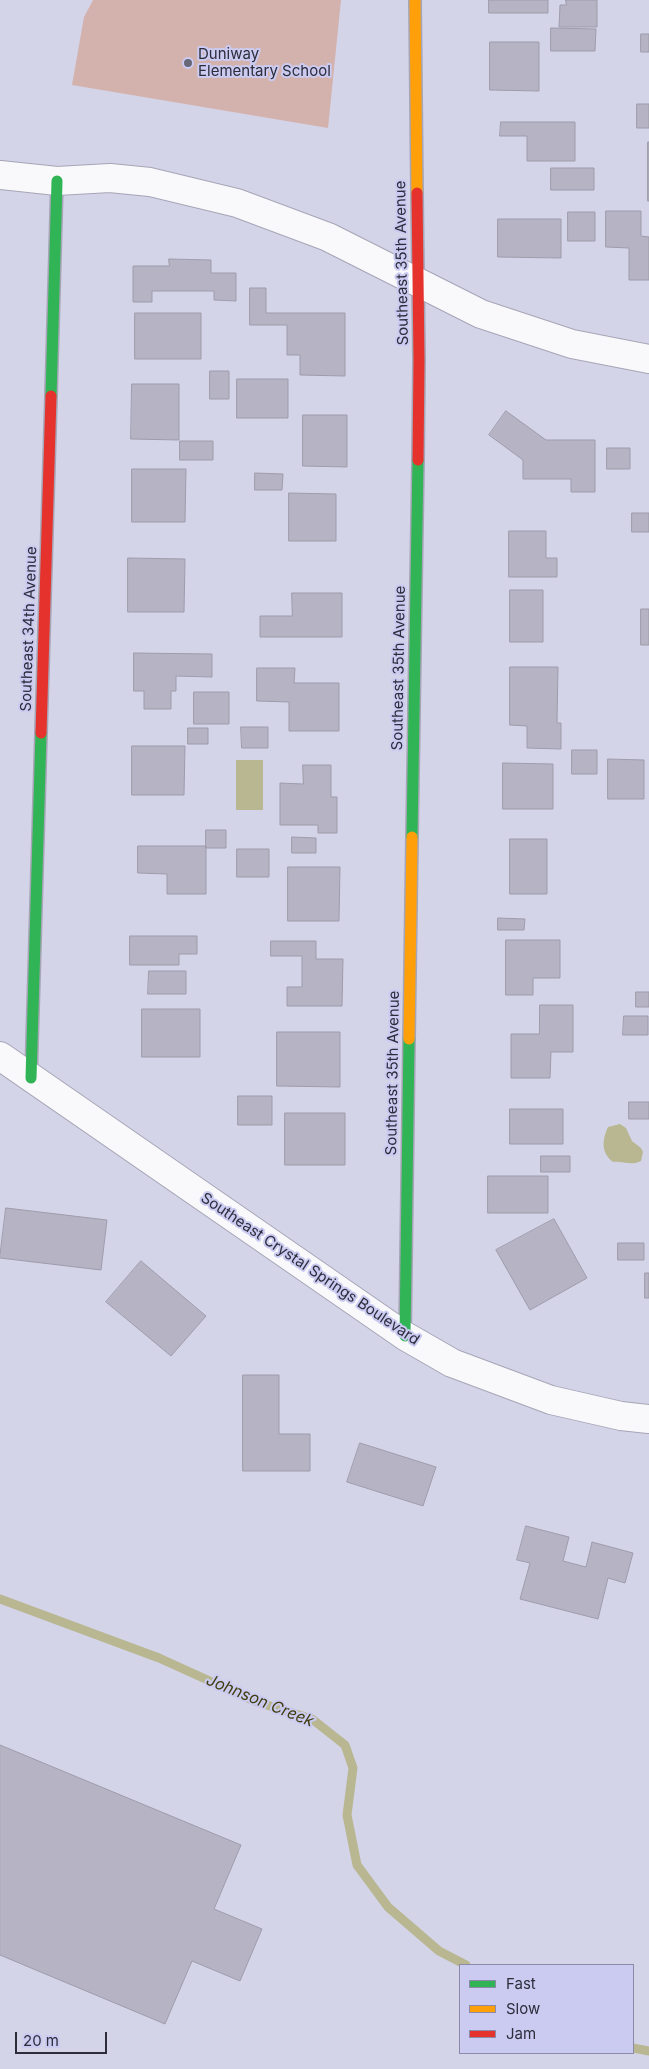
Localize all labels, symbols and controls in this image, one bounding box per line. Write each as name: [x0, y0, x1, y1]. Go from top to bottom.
place label: Duniway Elementary School: [198, 45, 331, 80]
marker: Duniway Elementary School: [182, 57, 194, 69]
street label: Southeast 35th Avenue: [392, 181, 412, 345]
street label: Southeast 34th Avenue: [17, 546, 41, 712]
street label: Southeast 35th Avenue: [389, 586, 409, 750]
street label: Southeast 35th Avenue: [383, 991, 403, 1155]
street label: Southeast Crystal Springs Boulevard: [197, 1189, 423, 1349]
water label: Johnson Creek: [203, 1671, 317, 1731]
legend: [459, 1964, 634, 2054]
text: Fast: [506, 1974, 536, 1993]
text: Slow: [506, 1999, 540, 2018]
scale bar: [18, 2022, 110, 2054]
text: Jam: [506, 2024, 536, 2043]
text: 20 m: [23, 2031, 59, 2050]

